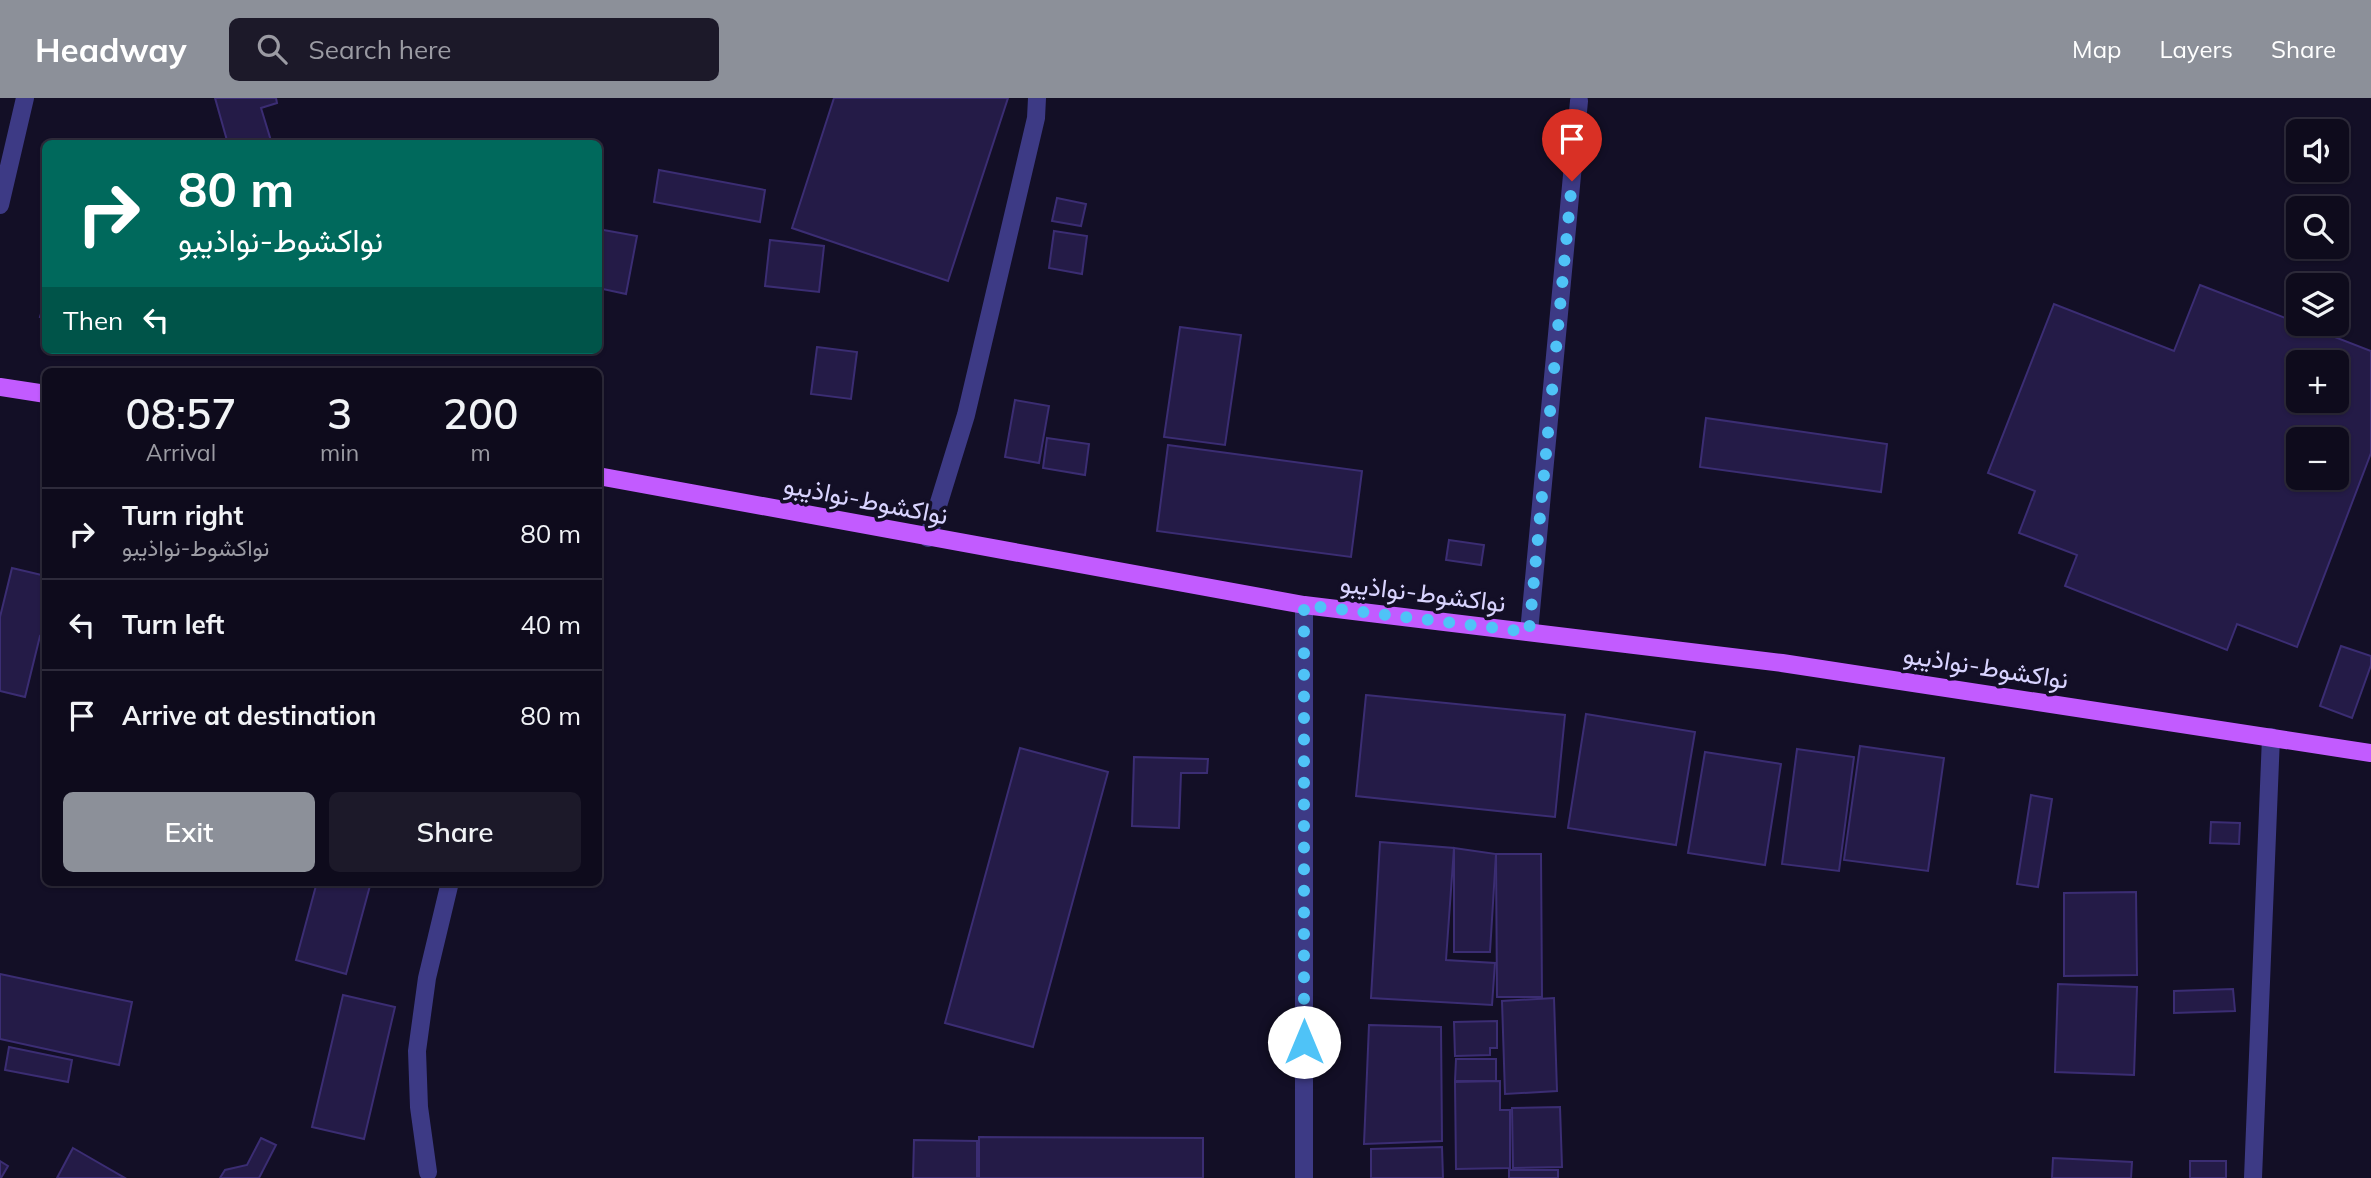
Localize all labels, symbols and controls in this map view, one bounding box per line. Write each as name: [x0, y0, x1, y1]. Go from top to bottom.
search box: [229, 18, 719, 81]
text: Headway: [35, 29, 187, 70]
icon: search: [253, 30, 291, 68]
text: Search here: [309, 33, 451, 66]
text: Map: [2072, 34, 2121, 64]
text: Layers: [2159, 34, 2233, 64]
text: Share: [2271, 34, 2336, 64]
pin: [1542, 109, 1602, 181]
map controls: [2286, 119, 2349, 490]
button: sound: [2286, 119, 2349, 182]
icon: arrive: [1553, 120, 1591, 158]
text: 80 m: [178, 158, 294, 219]
icon: right: [63, 168, 154, 259]
button: search: [2286, 196, 2349, 259]
text: نواكشوط-نواذيبو: [178, 220, 383, 260]
button: layers: [2286, 273, 2349, 336]
icon: left: [137, 301, 175, 339]
text: Then: [63, 304, 123, 337]
button: +: [2286, 350, 2349, 413]
text: 08:57: [126, 387, 236, 440]
text: 3: [327, 387, 352, 440]
text: 200: [443, 387, 518, 440]
button: −: [2286, 427, 2349, 490]
text: Arrival: [146, 438, 216, 467]
text: min: [320, 438, 359, 467]
text: m: [470, 438, 491, 467]
street label: نواكشوط-نواذيبو: [781, 467, 951, 532]
text: Turn right: [122, 499, 243, 532]
icon: right: [63, 515, 101, 553]
text: 80 m: [520, 517, 581, 550]
text: نواكشوط-نواذيبو: [122, 533, 269, 562]
street label: نواكشوط-نواذيبو: [1338, 566, 1508, 619]
icon: left: [63, 606, 101, 644]
text: Turn left: [122, 608, 224, 641]
text: 40 m: [520, 608, 581, 641]
street label: نواكشوط-نواذيبو: [1901, 637, 2071, 696]
icon: arrive: [63, 697, 101, 735]
text: Arrive at destination: [122, 699, 377, 732]
text: 80 m: [520, 699, 581, 732]
button: Exit: [63, 792, 315, 872]
button: Share: [329, 792, 581, 872]
position arrow: [1267, 1005, 1341, 1079]

